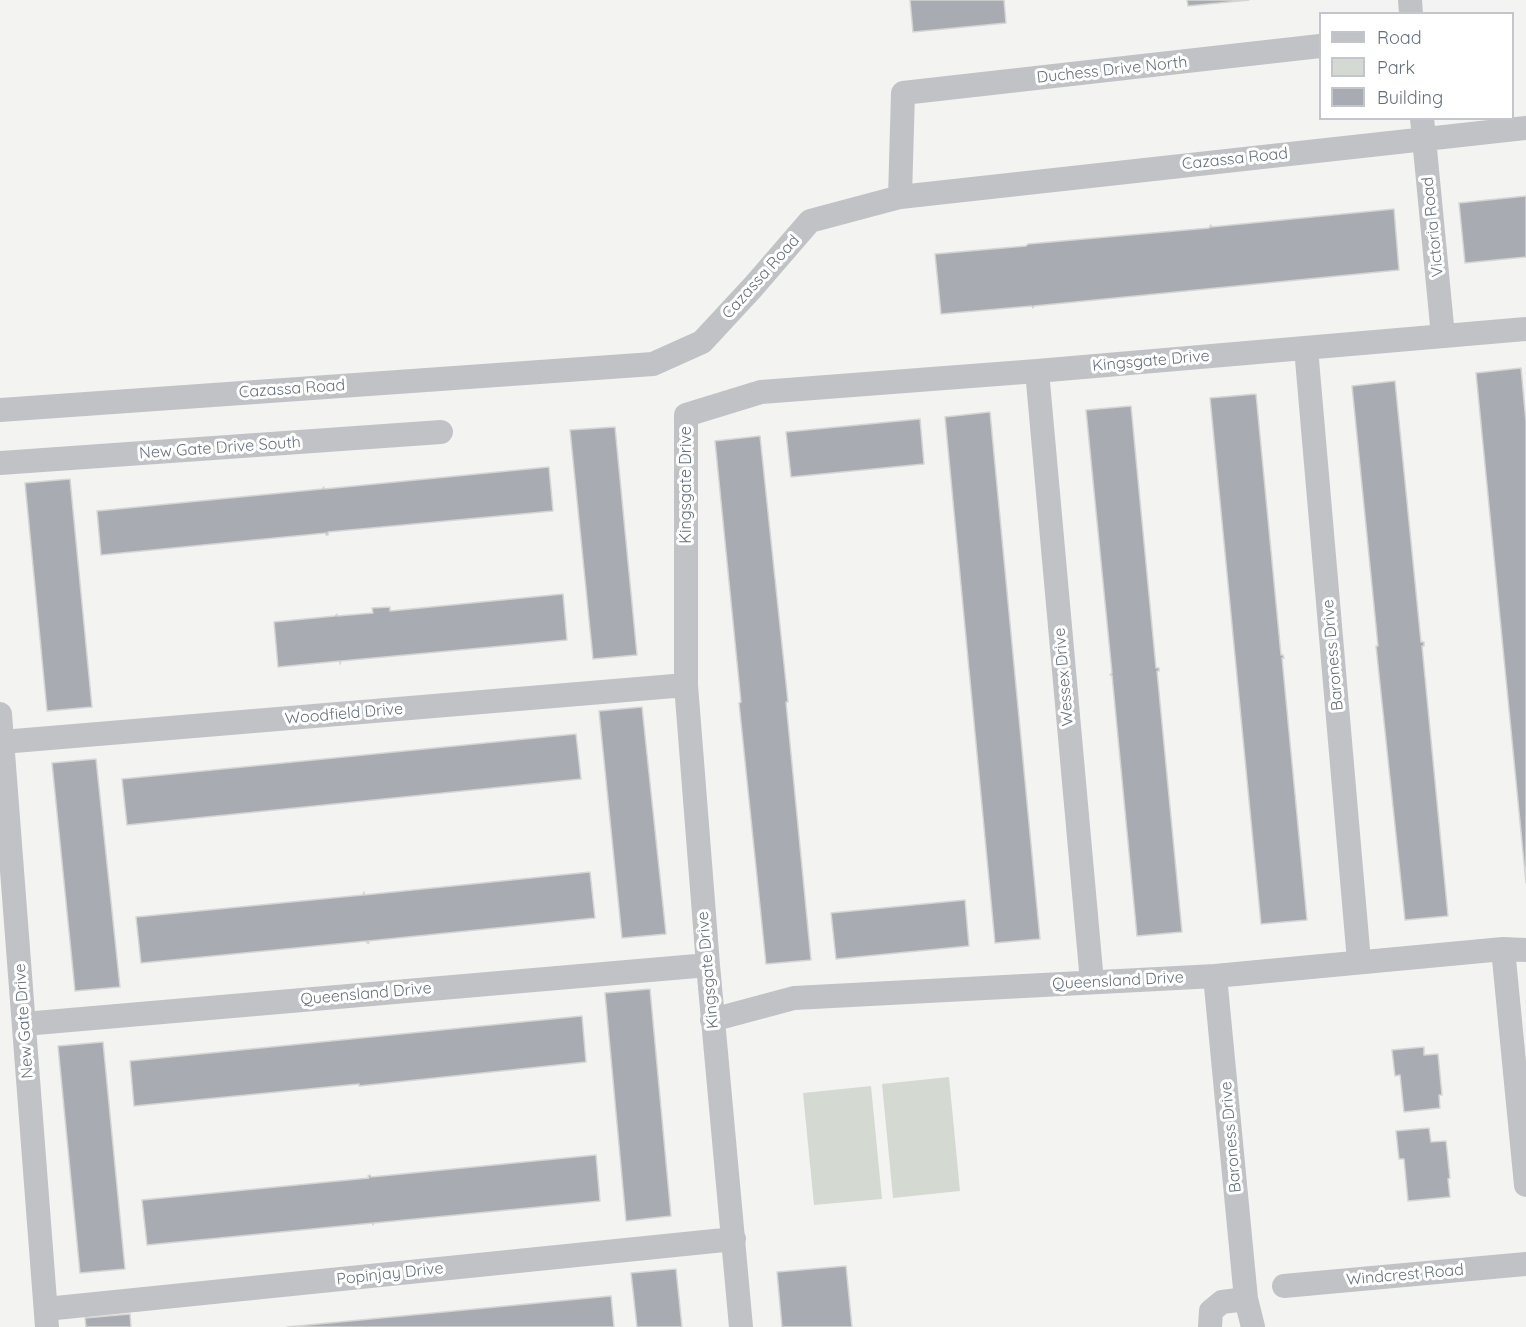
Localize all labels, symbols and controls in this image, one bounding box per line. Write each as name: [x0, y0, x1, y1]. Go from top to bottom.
legend: [1319, 12, 1514, 120]
text: Road: [1377, 26, 1422, 49]
street label: Duchess Drive North: [1036, 53, 1188, 87]
text: Park: [1377, 56, 1415, 79]
text: Building: [1377, 86, 1443, 109]
street label: Cazassa Road: [1181, 144, 1289, 174]
street label: Victoria Road: [1418, 176, 1448, 278]
street label: Cazassa Road: [718, 231, 804, 323]
street label: Kingsgate Drive: [1092, 346, 1210, 376]
street label: Cazassa Road: [238, 376, 346, 402]
street label: Kingsgate Drive: [676, 426, 696, 544]
street label: New Gate Drive South: [139, 433, 301, 463]
street label: Baroness Drive: [1319, 598, 1347, 712]
street label: Wessex Drive: [1050, 627, 1078, 727]
street label: Woodfield Drive: [284, 699, 404, 729]
street label: Kingsgate Drive: [693, 911, 723, 1029]
street label: New Gate Drive: [10, 963, 38, 1079]
street label: Queensland Drive: [1052, 968, 1184, 994]
street label: Queensland Drive: [300, 979, 432, 1009]
street label: Baroness Drive: [1217, 1080, 1245, 1194]
street label: Popinjay Drive: [336, 1259, 444, 1289]
street label: Windcrest Road: [1345, 1260, 1465, 1290]

